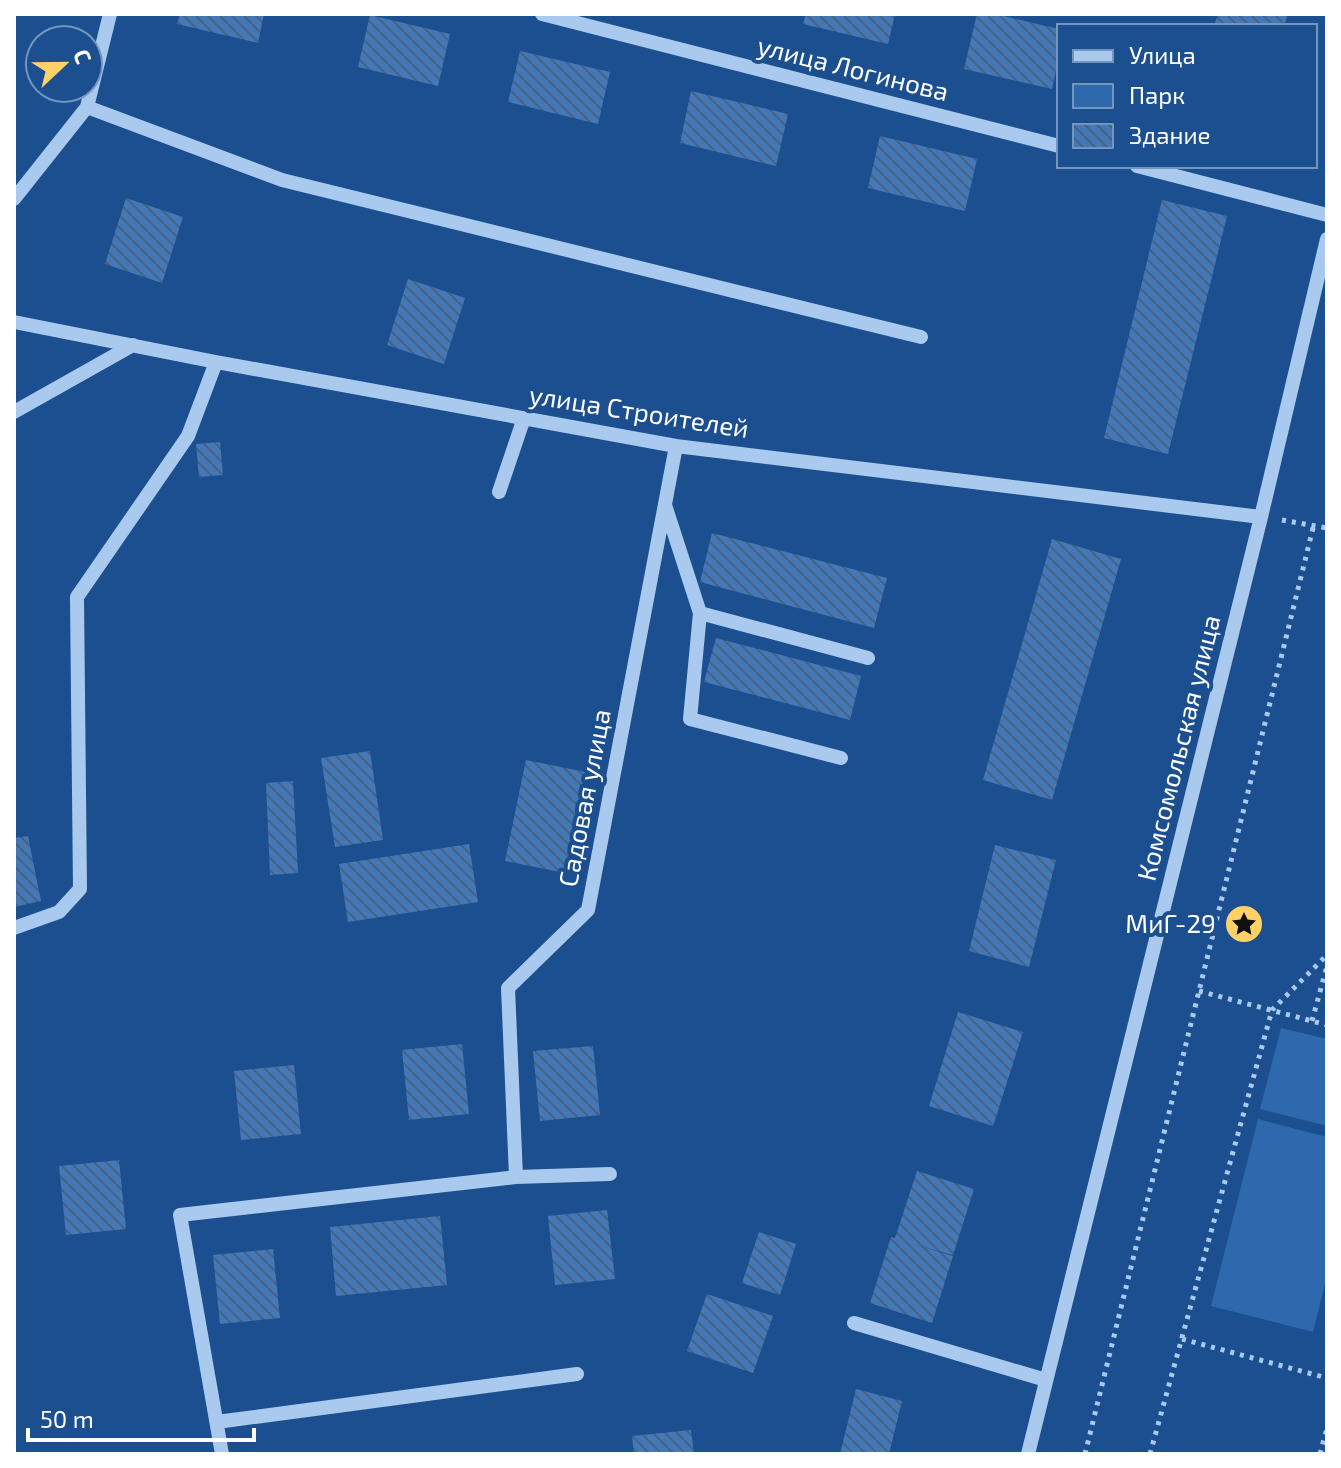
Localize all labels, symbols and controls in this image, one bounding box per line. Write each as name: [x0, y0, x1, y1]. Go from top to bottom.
north arrow: [24, 24, 104, 104]
legend: [1057, 24, 1317, 168]
street label: улица Логинова: [754, 29, 952, 107]
text: Улица: [1129, 40, 1196, 69]
text: С: [69, 45, 98, 67]
text: Парк: [1129, 80, 1185, 109]
text: Здание: [1129, 120, 1211, 149]
street label: улица Строителей: [527, 378, 751, 444]
street label: Комсомольская улица: [1130, 612, 1227, 884]
street label: Садовая улица: [551, 706, 617, 889]
place icon: МиГ-29: [1223, 903, 1265, 945]
place label: МиГ-29: [1125, 907, 1216, 938]
scale bar: [28, 1392, 254, 1442]
text: 50 m: [40, 1404, 94, 1433]

